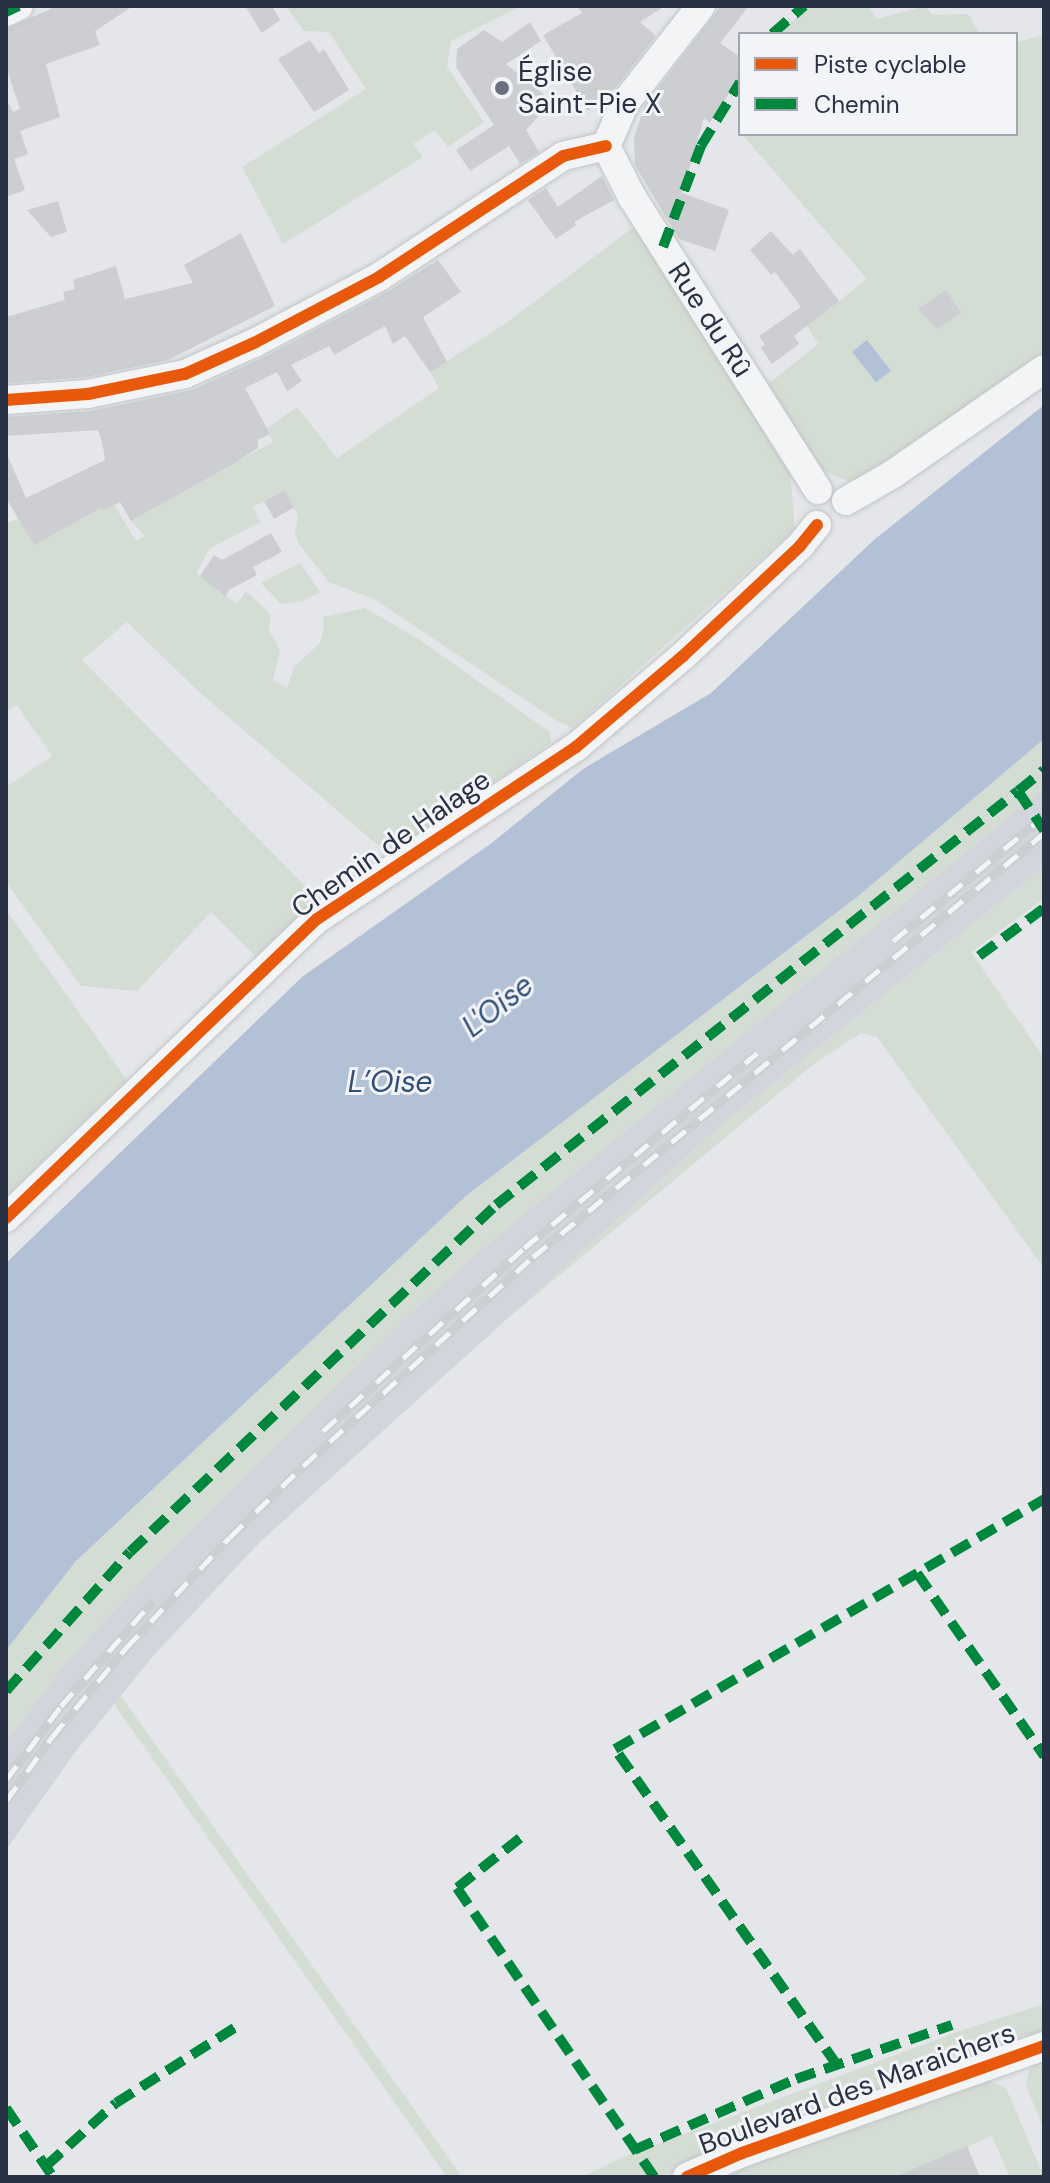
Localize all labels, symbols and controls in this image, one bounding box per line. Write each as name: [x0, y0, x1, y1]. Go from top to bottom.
legend: [738, 32, 1018, 136]
text: Piste cyclable: [814, 49, 966, 80]
place label: Église Saint-Pie X: [518, 55, 662, 121]
marker: Église Saint-Pie X: [493, 79, 511, 97]
text: Chemin: [814, 89, 900, 120]
street label: Rue du Rû: [661, 256, 759, 384]
street label: Chemin de Halage: [285, 763, 497, 925]
water label: L'Oise: [455, 967, 541, 1045]
water label: L’Oise: [348, 1064, 432, 1100]
street label: Boulevard des Maraichers: [694, 2016, 1020, 2162]

